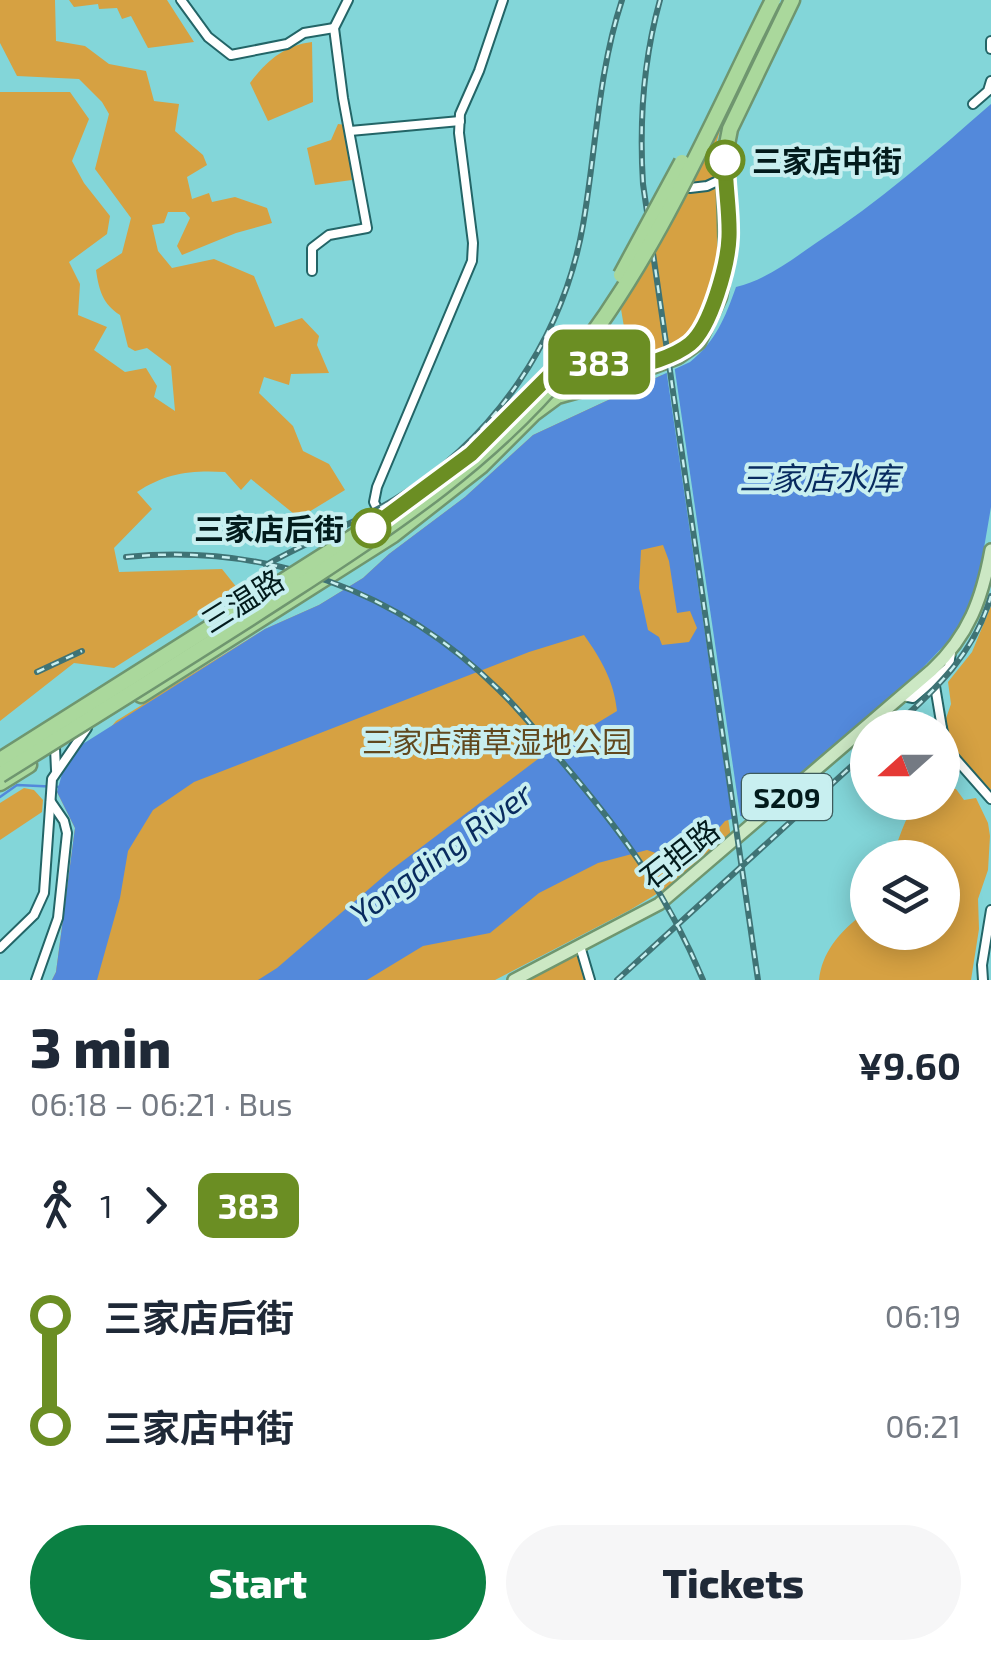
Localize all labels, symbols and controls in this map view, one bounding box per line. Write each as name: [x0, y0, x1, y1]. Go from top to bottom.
marker: 三家店中街: [706, 141, 744, 179]
place label: 三家店中街: [752, 142, 902, 178]
line badge: 383: [542, 330, 656, 394]
text: 383: [568, 341, 630, 383]
water label: 三家店水库: [739, 458, 904, 496]
marker: 三家店后街: [352, 509, 390, 547]
place label: 三家店后街: [194, 510, 344, 546]
street label: 三温路: [194, 561, 290, 639]
north arrow: [850, 710, 960, 820]
map controls: [850, 710, 960, 950]
park label: 三家店蒲草湿地公园: [362, 723, 632, 759]
water label: Yongding River: [342, 773, 540, 932]
road number: S209: [742, 774, 832, 820]
street label: 石担路: [632, 811, 726, 895]
button: layers: [850, 840, 960, 950]
text: 3 min: [30, 1013, 171, 1079]
text: ¥9.60: [858, 1042, 961, 1088]
text: 06:18 – 06:21 · Bus: [30, 1084, 293, 1122]
icon: walk: [30, 1178, 85, 1233]
icon: forward: [128, 1178, 183, 1233]
text: 383: [218, 1184, 279, 1226]
text: 1: [100, 1186, 113, 1224]
text: 三家店后街: [104, 1294, 294, 1340]
text: 06:19: [885, 1296, 961, 1334]
text: 三家店中街: [104, 1404, 294, 1450]
text: 06:21: [885, 1406, 961, 1444]
button: Start: [30, 1525, 486, 1640]
button: Tickets: [506, 1525, 961, 1640]

